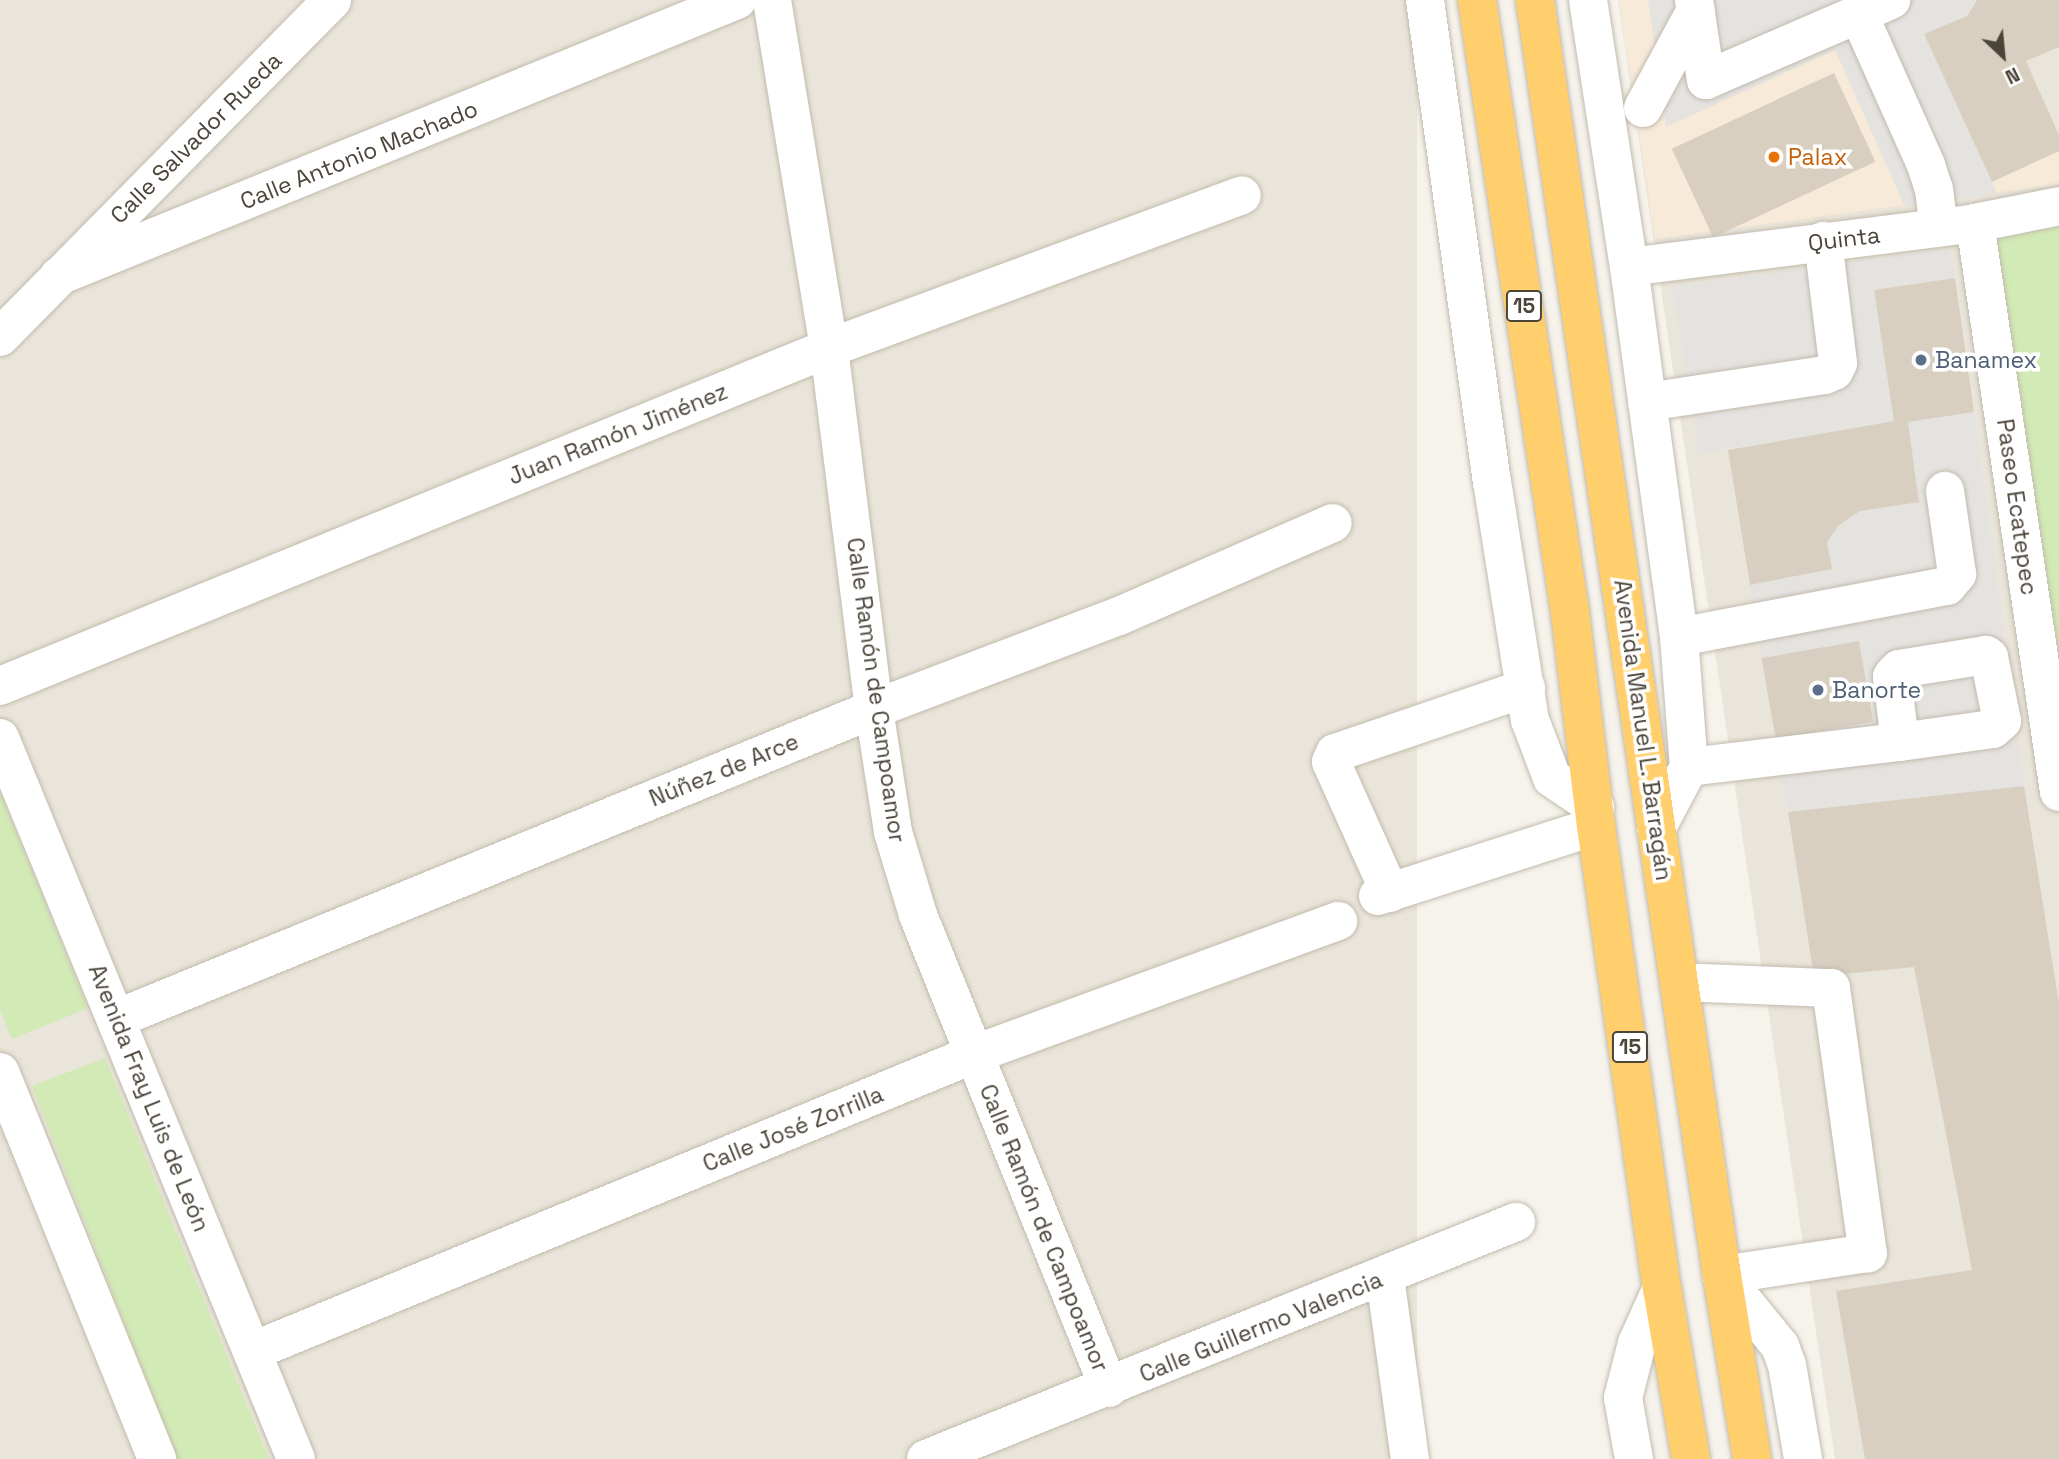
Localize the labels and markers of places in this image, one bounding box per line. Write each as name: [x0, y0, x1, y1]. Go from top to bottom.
place label: Palax: [1788, 143, 1847, 171]
marker: Palax: [1766, 149, 1782, 165]
place label: Banamex: [1935, 346, 2037, 374]
marker: Banamex: [1913, 352, 1929, 368]
place label: Banorte: [1832, 676, 1921, 704]
marker: Banorte: [1810, 682, 1826, 698]

